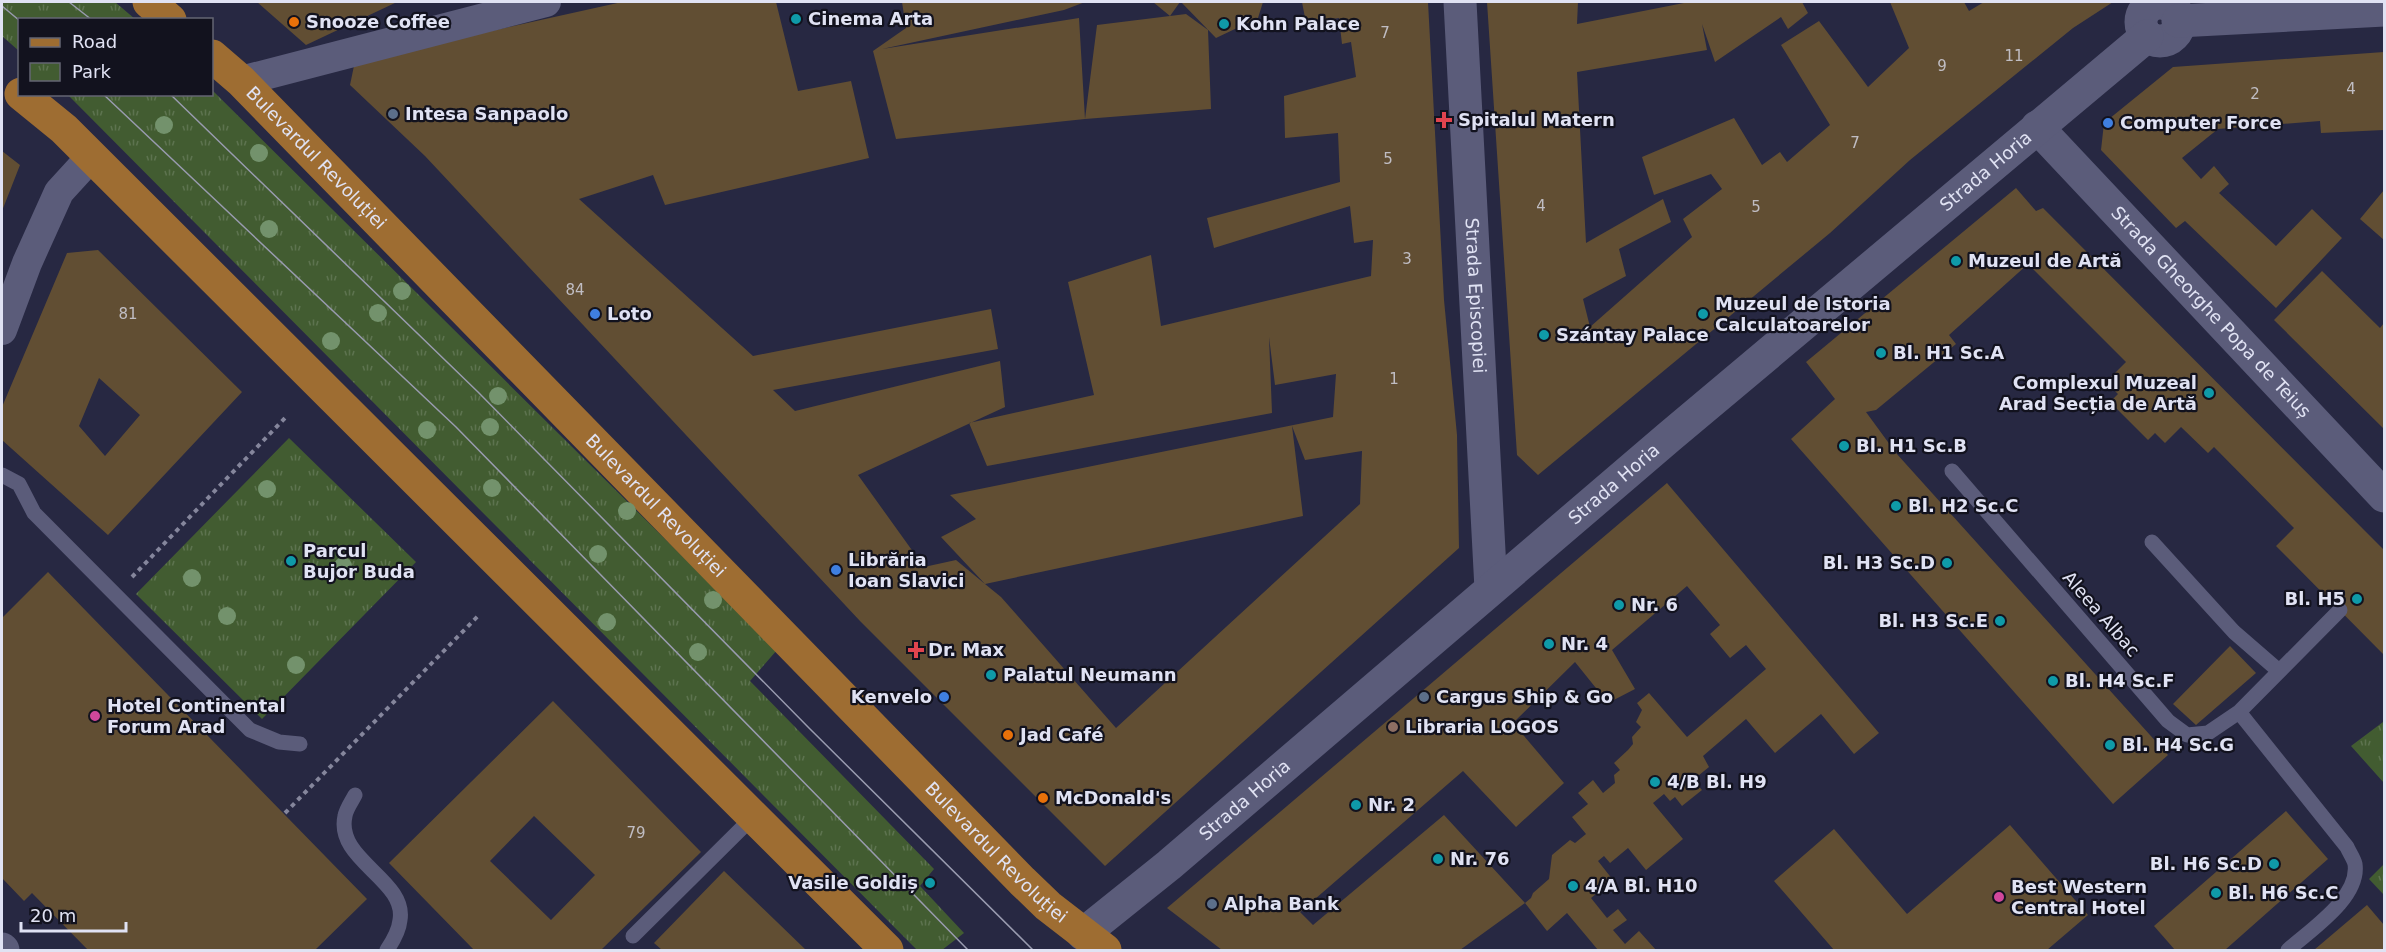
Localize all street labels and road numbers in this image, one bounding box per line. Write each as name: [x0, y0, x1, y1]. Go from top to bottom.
street label: Bulevardul Revoluției: [242, 82, 391, 234]
street label: Strada Horia: [1935, 126, 2036, 215]
street label: Strada Gheorghe Popa de Teiuș: [2107, 202, 2316, 422]
street label: Strada Episcopiei: [1461, 217, 1491, 374]
street label: Bulevardul Revoluției: [582, 430, 730, 581]
street label: Strada Horia: [1564, 439, 1663, 528]
street label: Aleea Albac: [2059, 567, 2144, 661]
street label: Strada Horia: [1195, 755, 1294, 845]
street label: Bulevardul Revoluției: [921, 777, 1072, 927]

